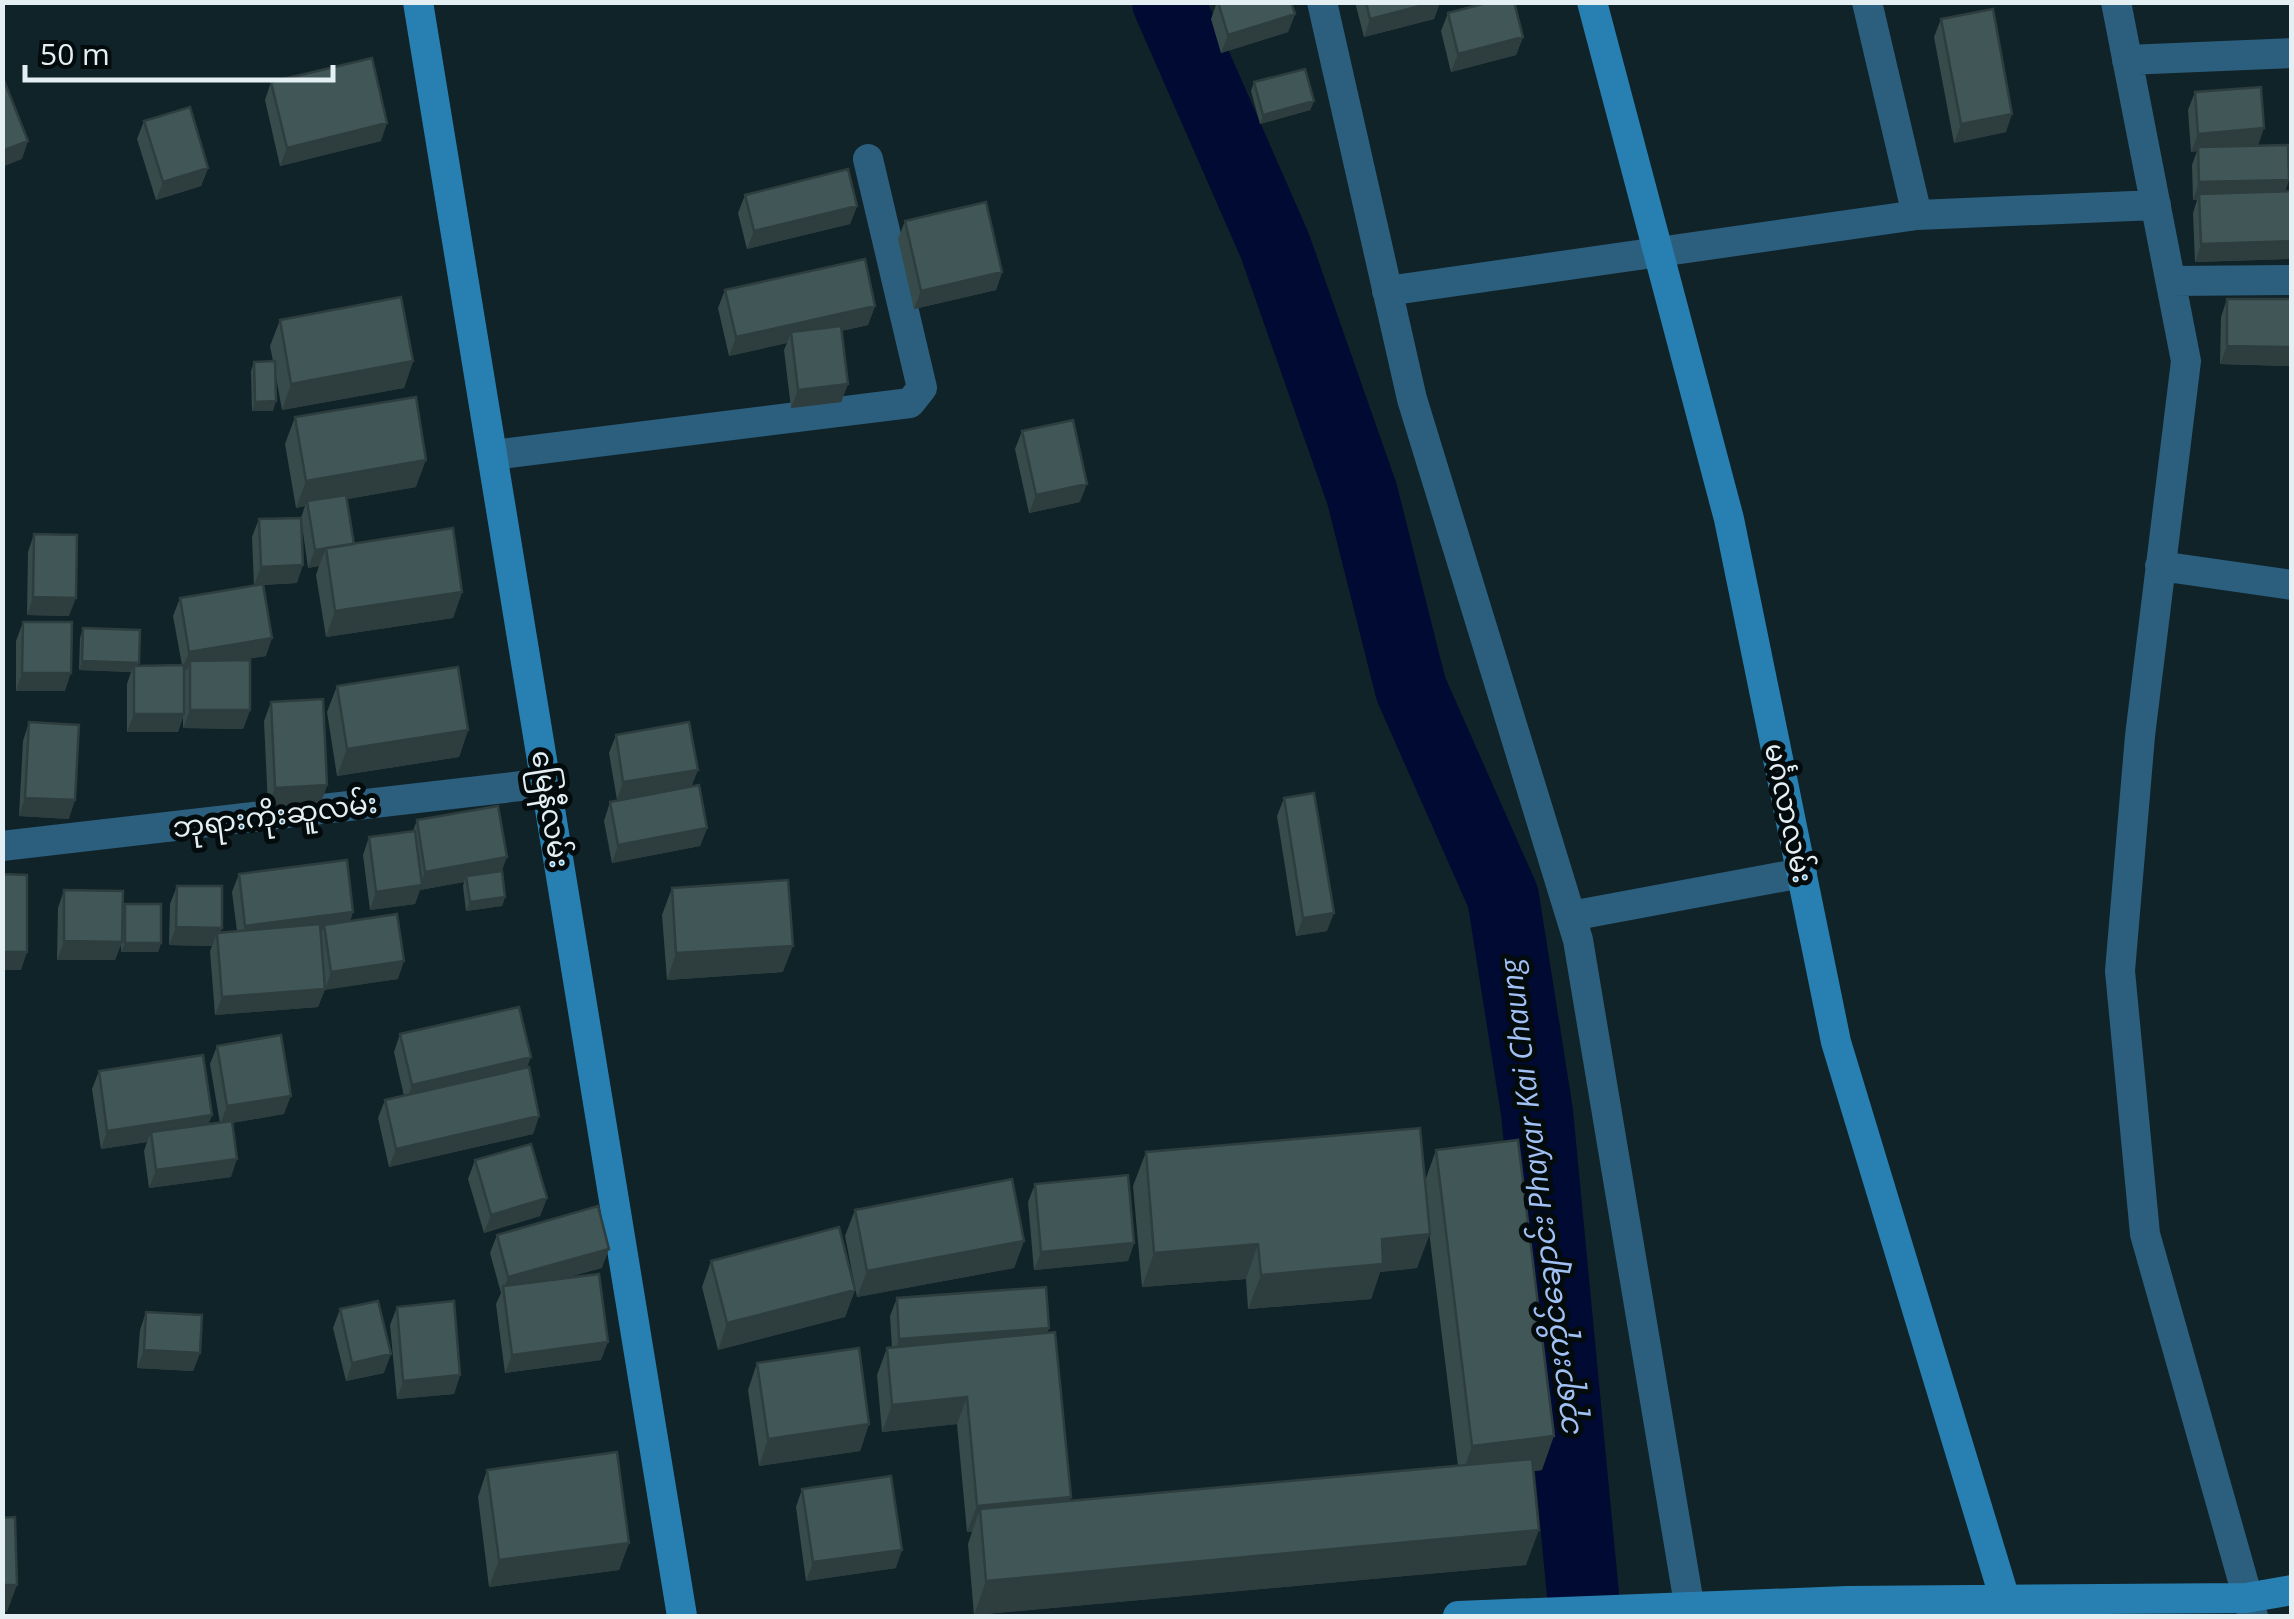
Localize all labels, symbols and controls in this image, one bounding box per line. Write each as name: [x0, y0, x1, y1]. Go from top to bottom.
scale bar: [25, 20, 332, 82]
text: 50 m: [40, 33, 110, 74]
street label: မင်္ဂလာလမ်း: [1757, 739, 1823, 886]
street label: မြေနီလမ်း: [519, 747, 580, 871]
street label: ဘုရားကိုးဆူလမ်း: [170, 783, 380, 850]
water label: ဘုရားကိုင်ချောင်း Phayar Kai Chaung: [1489, 954, 1594, 1440]

